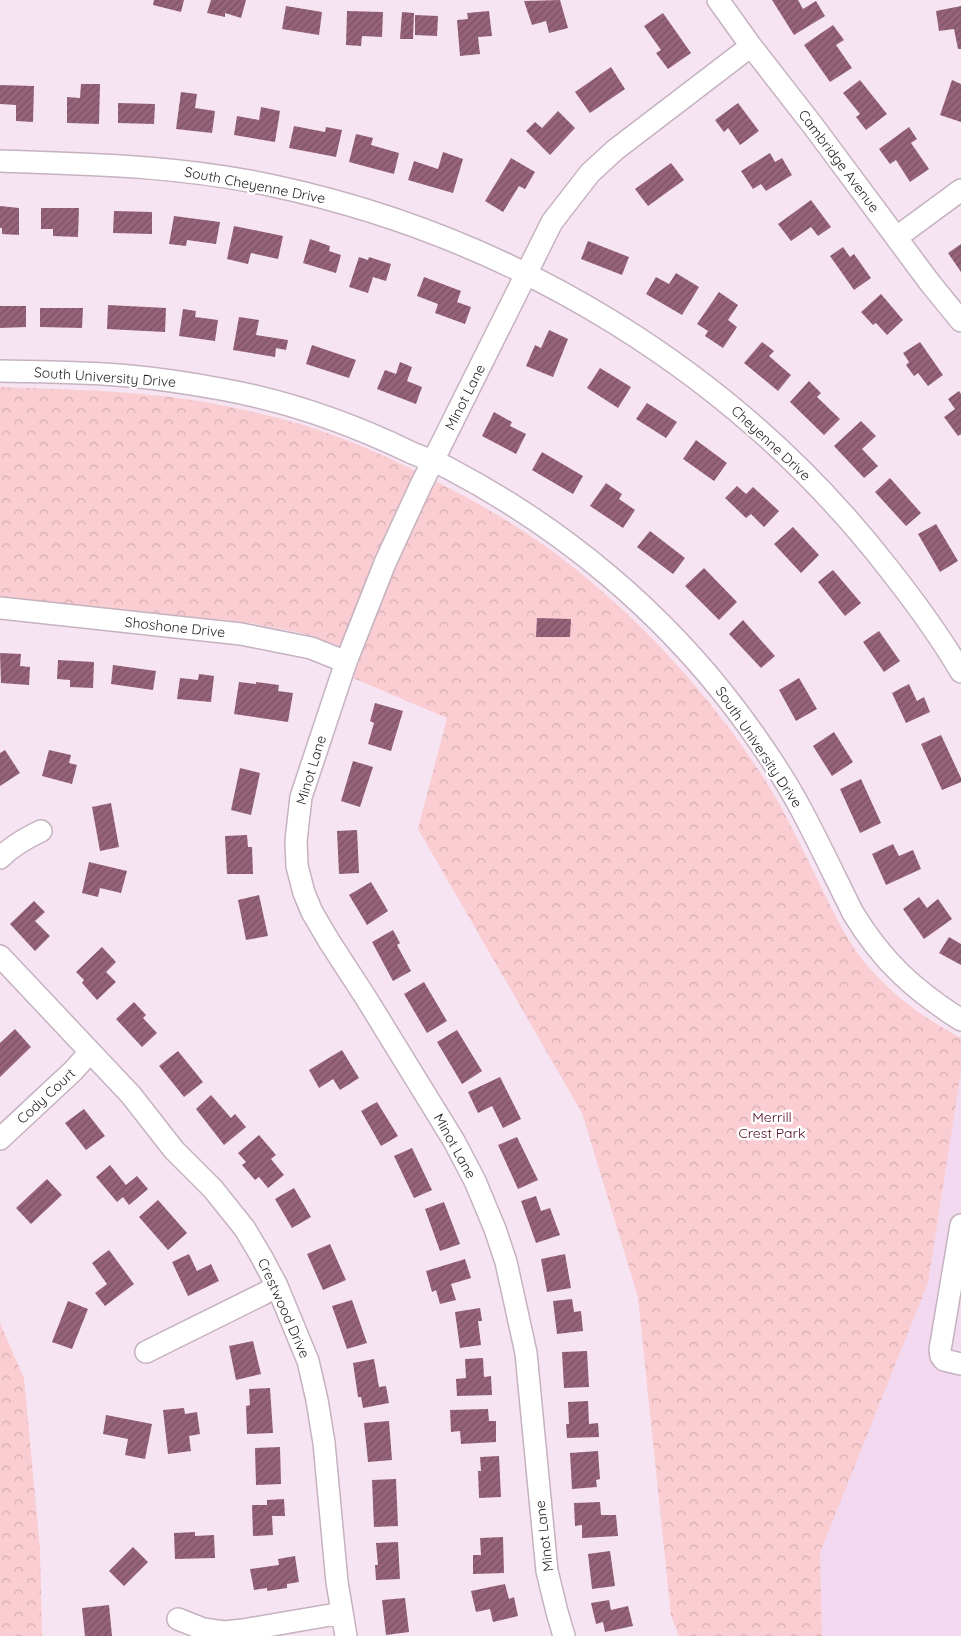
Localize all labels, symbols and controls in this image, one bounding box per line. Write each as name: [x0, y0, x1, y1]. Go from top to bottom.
street label: Cambridge Avenue: [795, 106, 883, 216]
street label: South Cheyenne Drive: [183, 163, 327, 208]
street label: Minot Lane: [441, 361, 489, 433]
street label: South University Drive: [33, 363, 177, 391]
street label: Cheyenne Drive: [727, 402, 815, 485]
street label: Shoshone Drive: [124, 613, 226, 641]
street label: South University Drive: [712, 683, 806, 811]
street label: Minot Lane: [292, 733, 330, 807]
street label: Cody Court: [13, 1064, 79, 1128]
park label: Merrill Crest Park: [739, 1108, 805, 1142]
street label: Minot Lane: [430, 1110, 480, 1182]
street label: Crestwood Drive: [254, 1255, 314, 1361]
street label: Minot Lane: [531, 1499, 557, 1573]

